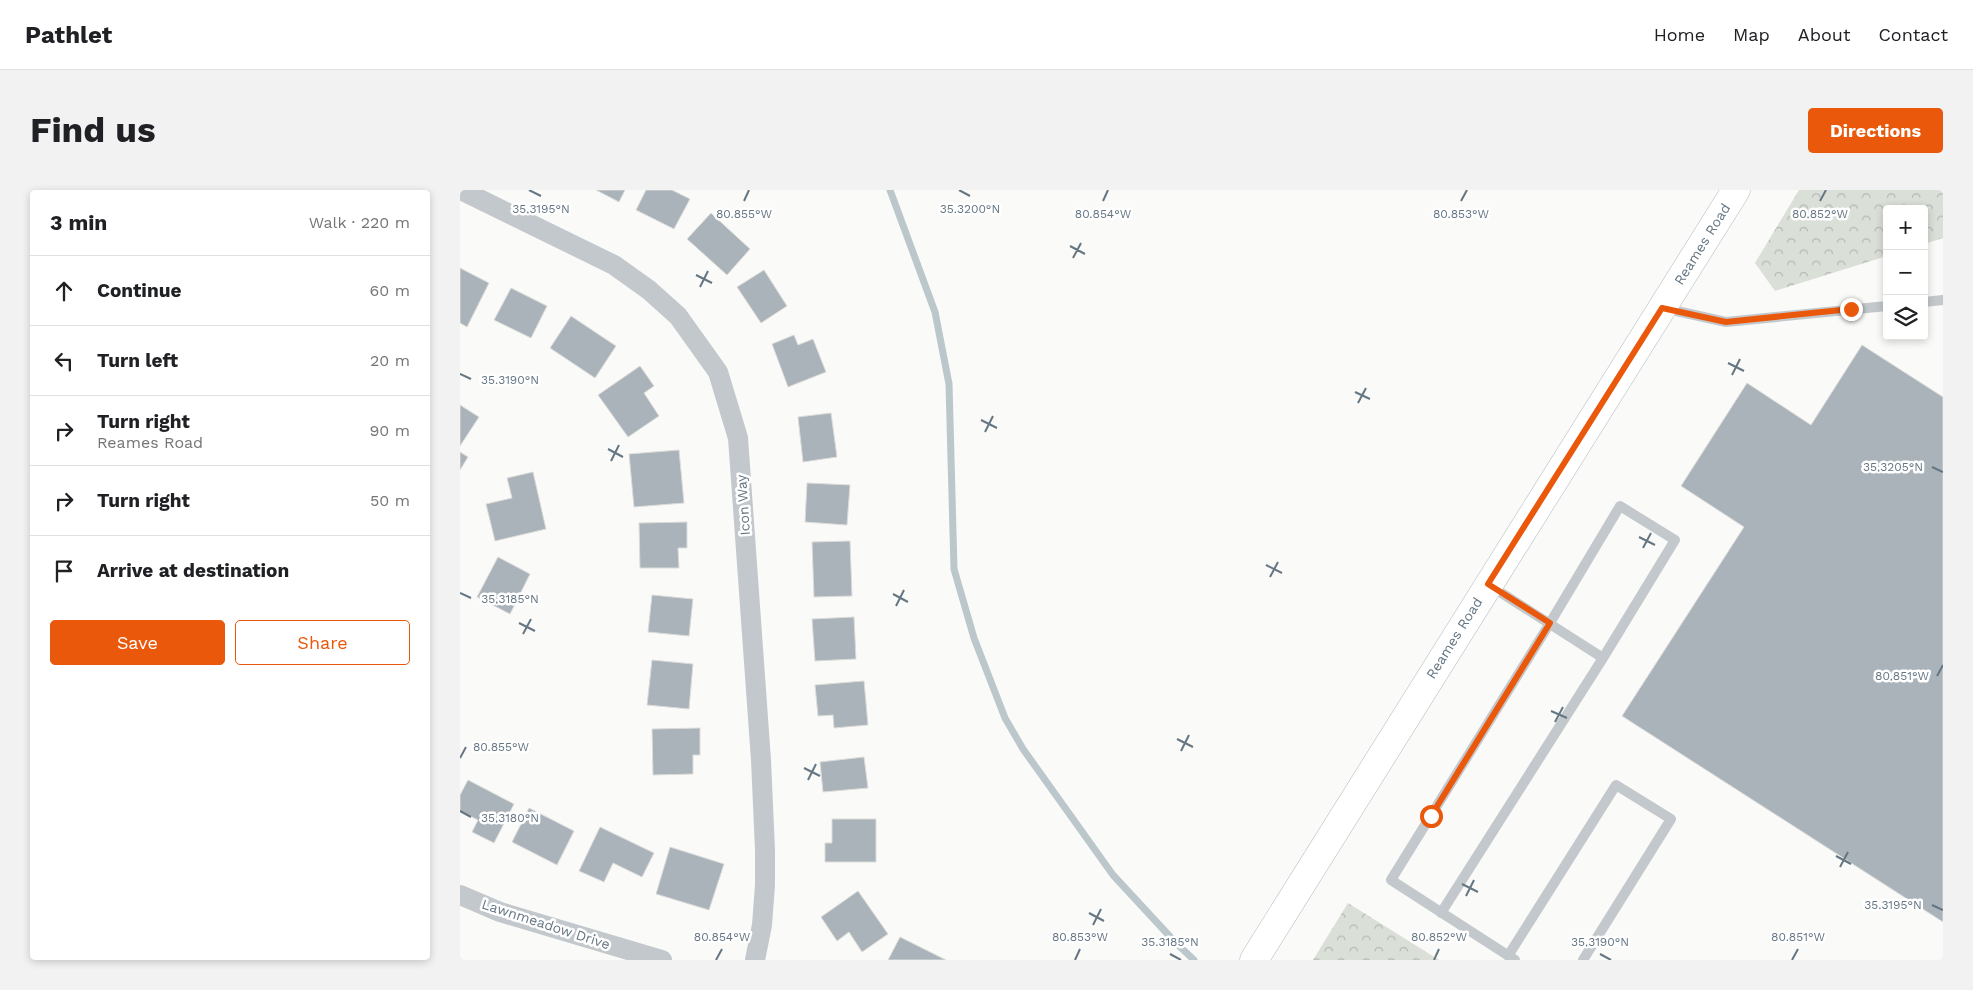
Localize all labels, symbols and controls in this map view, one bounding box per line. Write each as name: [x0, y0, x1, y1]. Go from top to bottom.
text: Pathlet: [25, 21, 112, 49]
text: Home: [1654, 24, 1705, 45]
text: Map: [1733, 24, 1770, 45]
text: About: [1798, 24, 1850, 45]
text: Contact: [1878, 24, 1948, 45]
button: Directions: [1808, 108, 1943, 153]
text: Find us: [30, 109, 156, 151]
street label: Reames Road: [1671, 200, 1733, 288]
text: 35.3195°N: [512, 202, 570, 216]
text: 35.3200°N: [940, 202, 1000, 216]
map controls: [1883, 205, 1928, 340]
button: +: [1883, 205, 1928, 250]
text: 80.855°W: [716, 207, 773, 221]
text: 80.854°W: [1075, 207, 1132, 221]
text: 80.853°W: [1433, 207, 1490, 221]
text: 80.852°W: [1792, 207, 1849, 221]
text: 3 min: [50, 210, 107, 235]
text: Walk · 220 m: [309, 213, 410, 232]
button: −: [1883, 250, 1928, 295]
icon: ahead: [50, 277, 78, 305]
text: Continue: [97, 279, 181, 302]
text: 60 m: [370, 281, 410, 300]
button: layers: [1883, 295, 1928, 340]
route end: [1840, 298, 1863, 321]
icon: left: [50, 347, 78, 375]
text: Turn left: [97, 349, 178, 372]
text: 20 m: [370, 351, 410, 370]
text: 35.3190°N: [481, 373, 539, 387]
text: Turn right: [97, 410, 190, 433]
icon: right: [50, 417, 78, 445]
text: 90 m: [369, 421, 410, 440]
text: Reames Road: [97, 433, 203, 452]
text: 35.3205°N: [1863, 460, 1923, 474]
street label: Icon Way: [733, 473, 753, 536]
icon: right: [50, 487, 78, 515]
text: Turn right: [97, 489, 190, 512]
text: 50 m: [370, 491, 410, 510]
icon: arrive: [50, 557, 78, 585]
text: Arrive at destination: [97, 559, 289, 582]
text: 35.3185°N: [481, 592, 539, 606]
street label: Reames Road: [1423, 594, 1485, 682]
button: Save: [50, 620, 225, 665]
button: Share: [235, 620, 410, 665]
text: 80.851°W: [1875, 669, 1929, 683]
text: 80.855°W: [473, 740, 530, 754]
route start: [1420, 805, 1443, 828]
text: 35.3180°N: [481, 811, 539, 825]
street label: Lawnmeadow Drive: [480, 896, 612, 952]
text: 35.3195°N: [1864, 898, 1922, 912]
text: 80.854°W: [694, 930, 751, 944]
text: 80.853°W: [1052, 930, 1109, 944]
text: 80.852°W: [1411, 930, 1468, 944]
text: 80.851°W: [1771, 930, 1825, 944]
text: 35.3185°N: [1141, 935, 1199, 949]
text: 35.3190°N: [1571, 935, 1629, 949]

